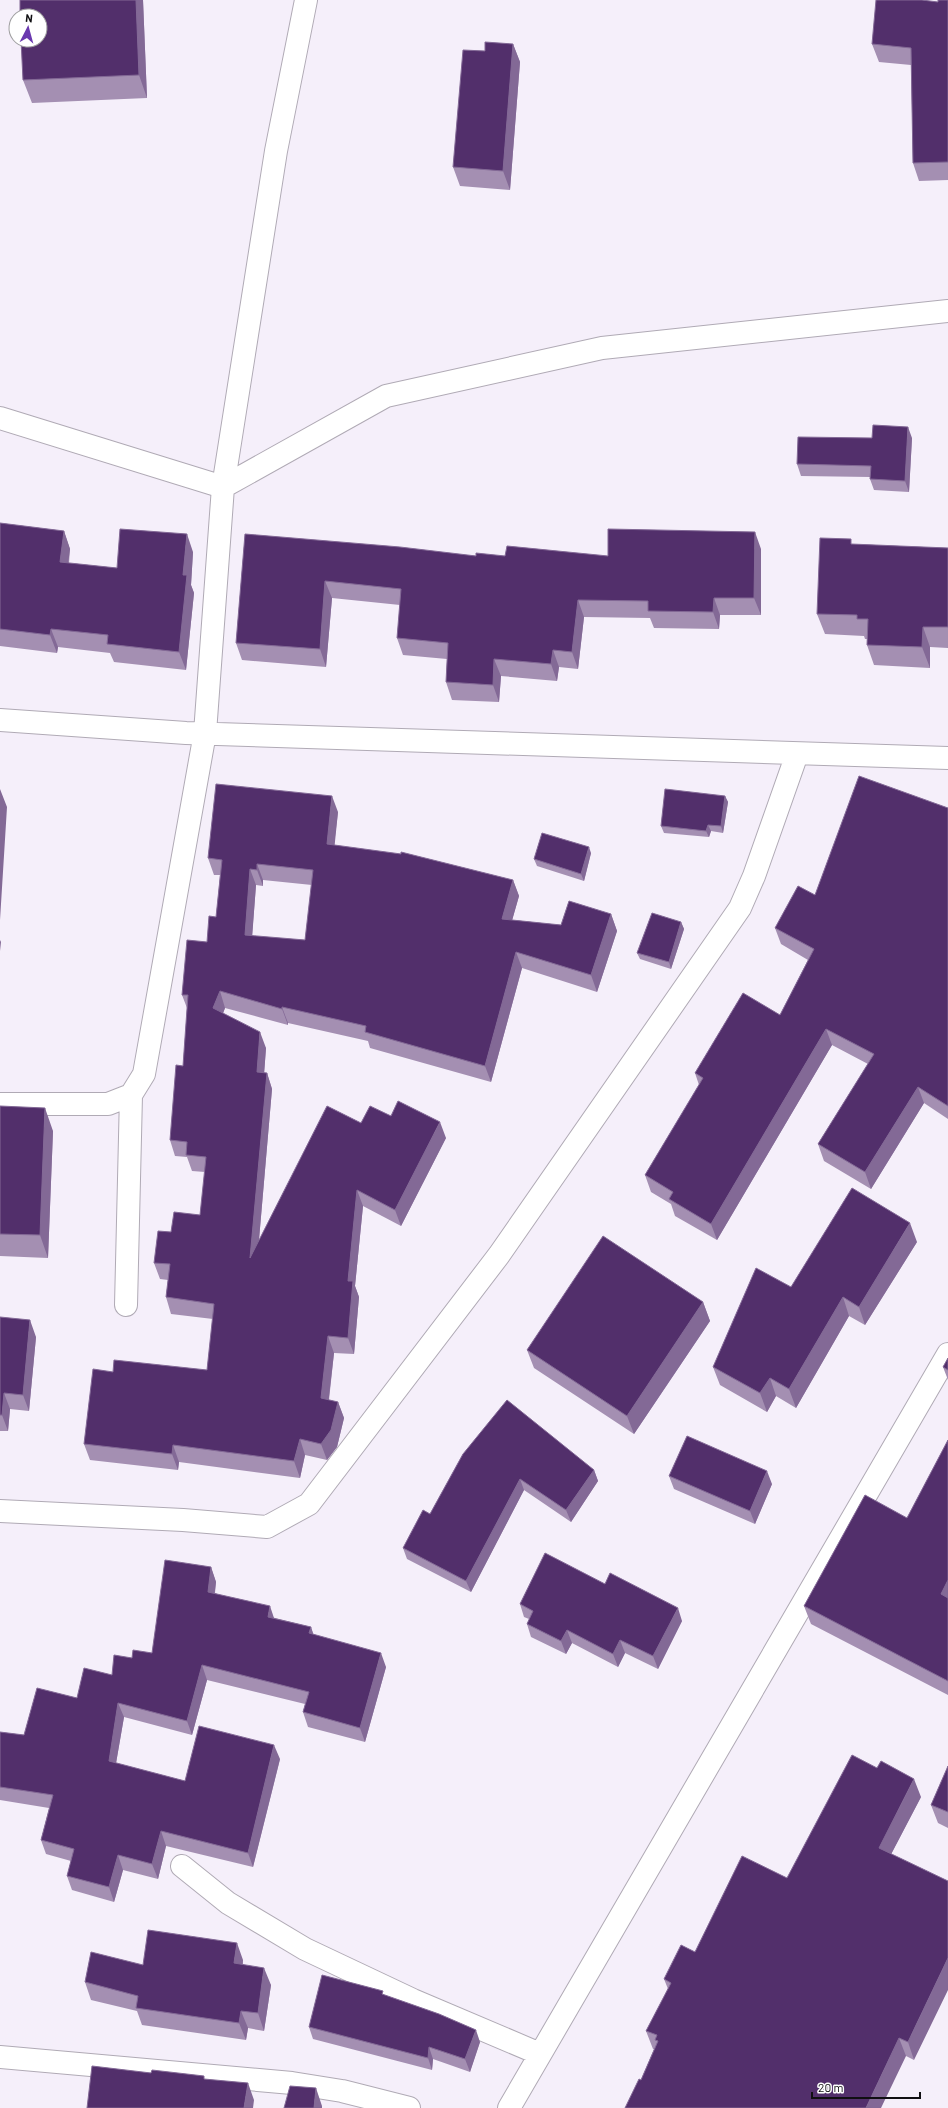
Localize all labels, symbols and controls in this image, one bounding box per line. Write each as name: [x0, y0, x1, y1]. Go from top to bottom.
north arrow: [8, 8, 48, 48]
text: N: [25, 11, 33, 24]
scale bar: [812, 2074, 920, 2100]
text: 20 m: [818, 2080, 844, 2094]

